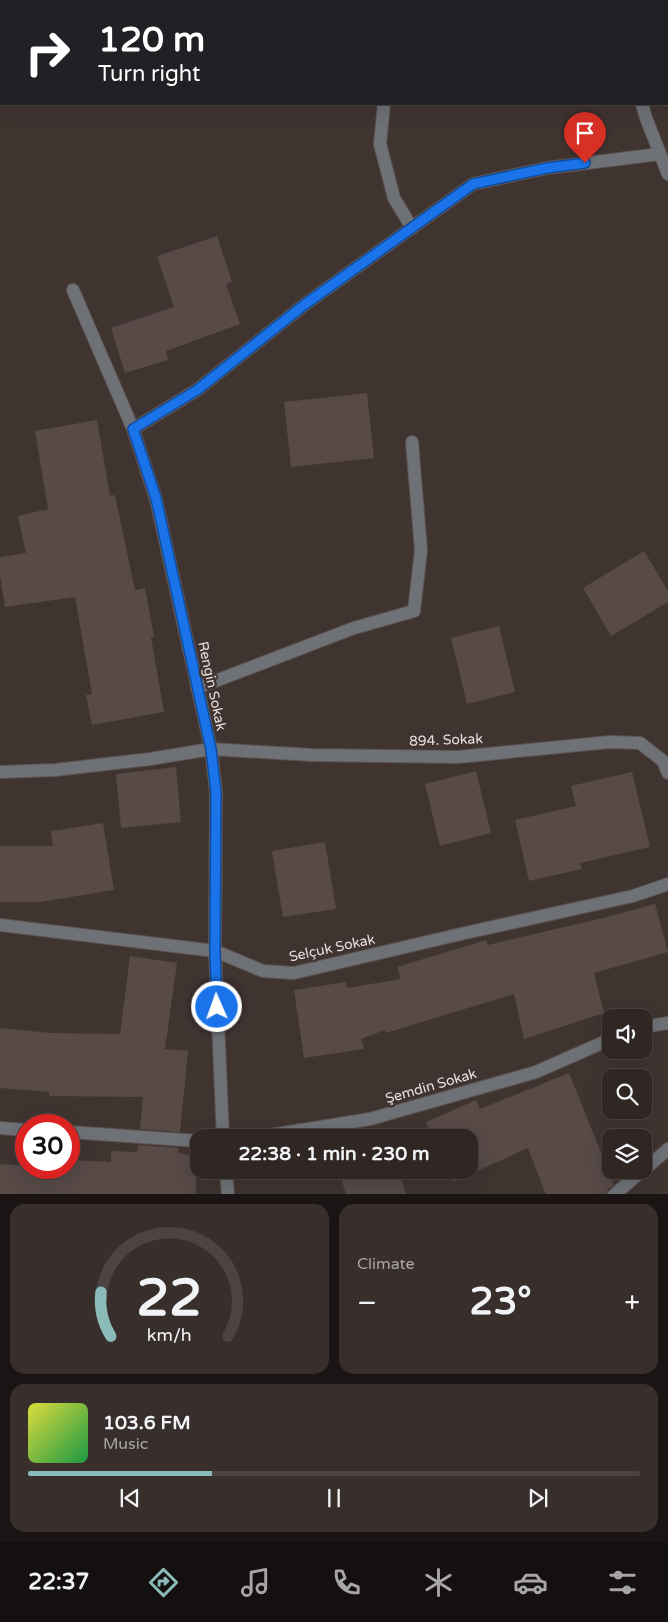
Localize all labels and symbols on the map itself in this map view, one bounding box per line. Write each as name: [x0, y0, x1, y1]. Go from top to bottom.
pin: [564, 112, 606, 163]
street label: Rengin Sokak: [194, 640, 230, 733]
street label: 894. Sokak: [409, 730, 484, 750]
street label: Selçuk Sokak: [287, 931, 377, 965]
position arrow: [190, 980, 242, 1032]
street label: Şemdin Sokak: [383, 1065, 479, 1107]
speed limit sign: 30: [15, 1114, 80, 1179]

